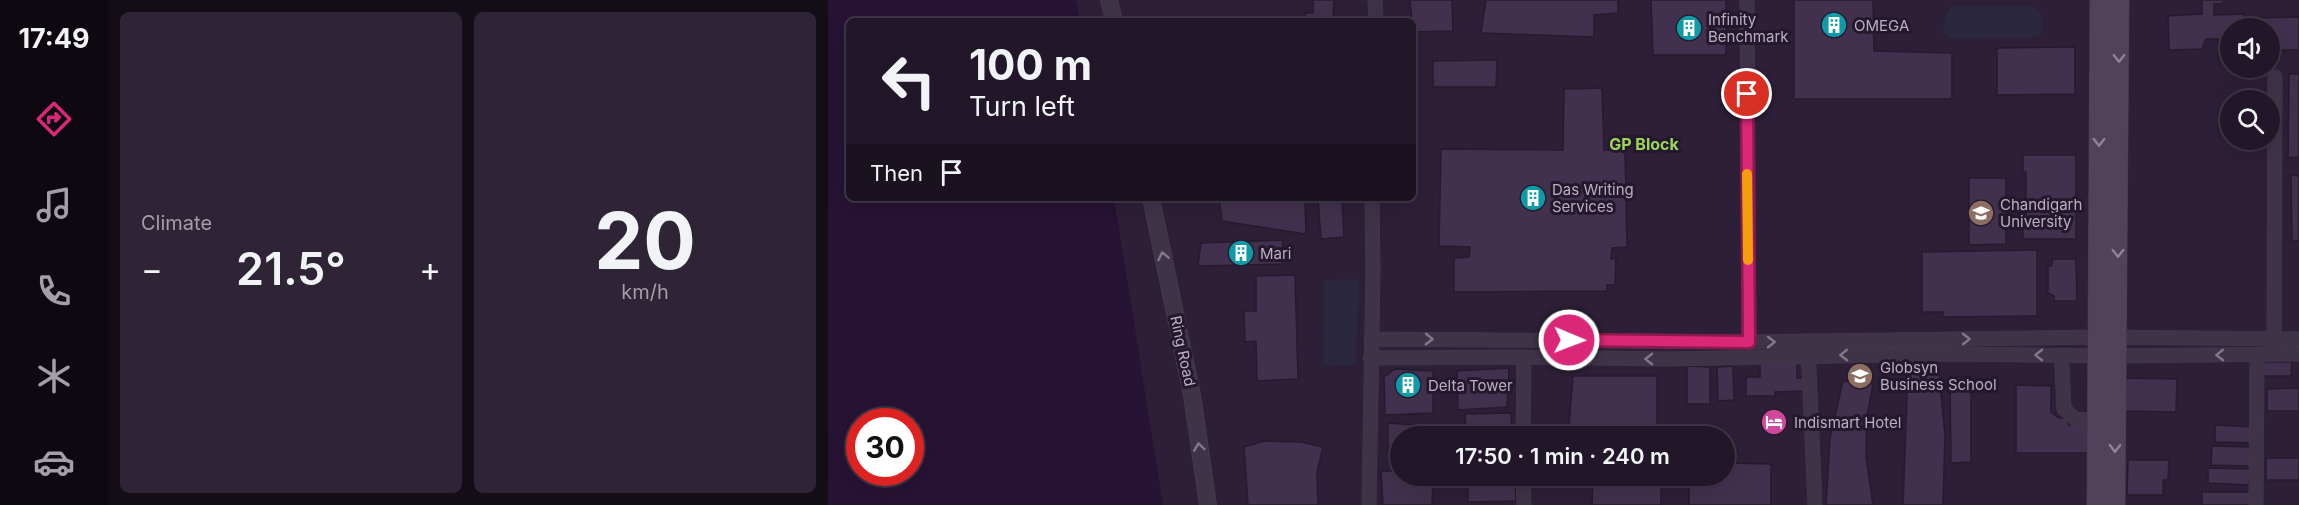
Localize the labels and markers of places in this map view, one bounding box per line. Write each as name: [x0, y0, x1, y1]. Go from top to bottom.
place label: Infinity Benchmark: [1708, 10, 1789, 46]
building icon: OMEGA: [1819, 10, 1849, 40]
building icon: Infinity Benchmark: [1674, 13, 1704, 43]
place label: OMEGA: [1854, 16, 1909, 35]
pin: [1721, 68, 1772, 119]
place label: Das Writing Services: [1552, 180, 1634, 216]
building icon: Das Writing Services: [1518, 183, 1548, 213]
place label: Chandigarh University: [2000, 195, 2082, 231]
school or university icon: Chandigarh University: [1966, 198, 1996, 228]
building icon: Mari: [1226, 238, 1256, 268]
place label: Mari: [1260, 244, 1292, 263]
place label: Globsyn Business School: [1880, 358, 1997, 394]
school or university icon: Globsyn Business School: [1845, 361, 1875, 391]
building icon: Delta Tower: [1393, 370, 1423, 400]
place label: Delta Tower: [1428, 376, 1513, 395]
hotel icon: Indismart Hotel: [1759, 407, 1789, 437]
place label: Indismart Hotel: [1794, 413, 1901, 432]

